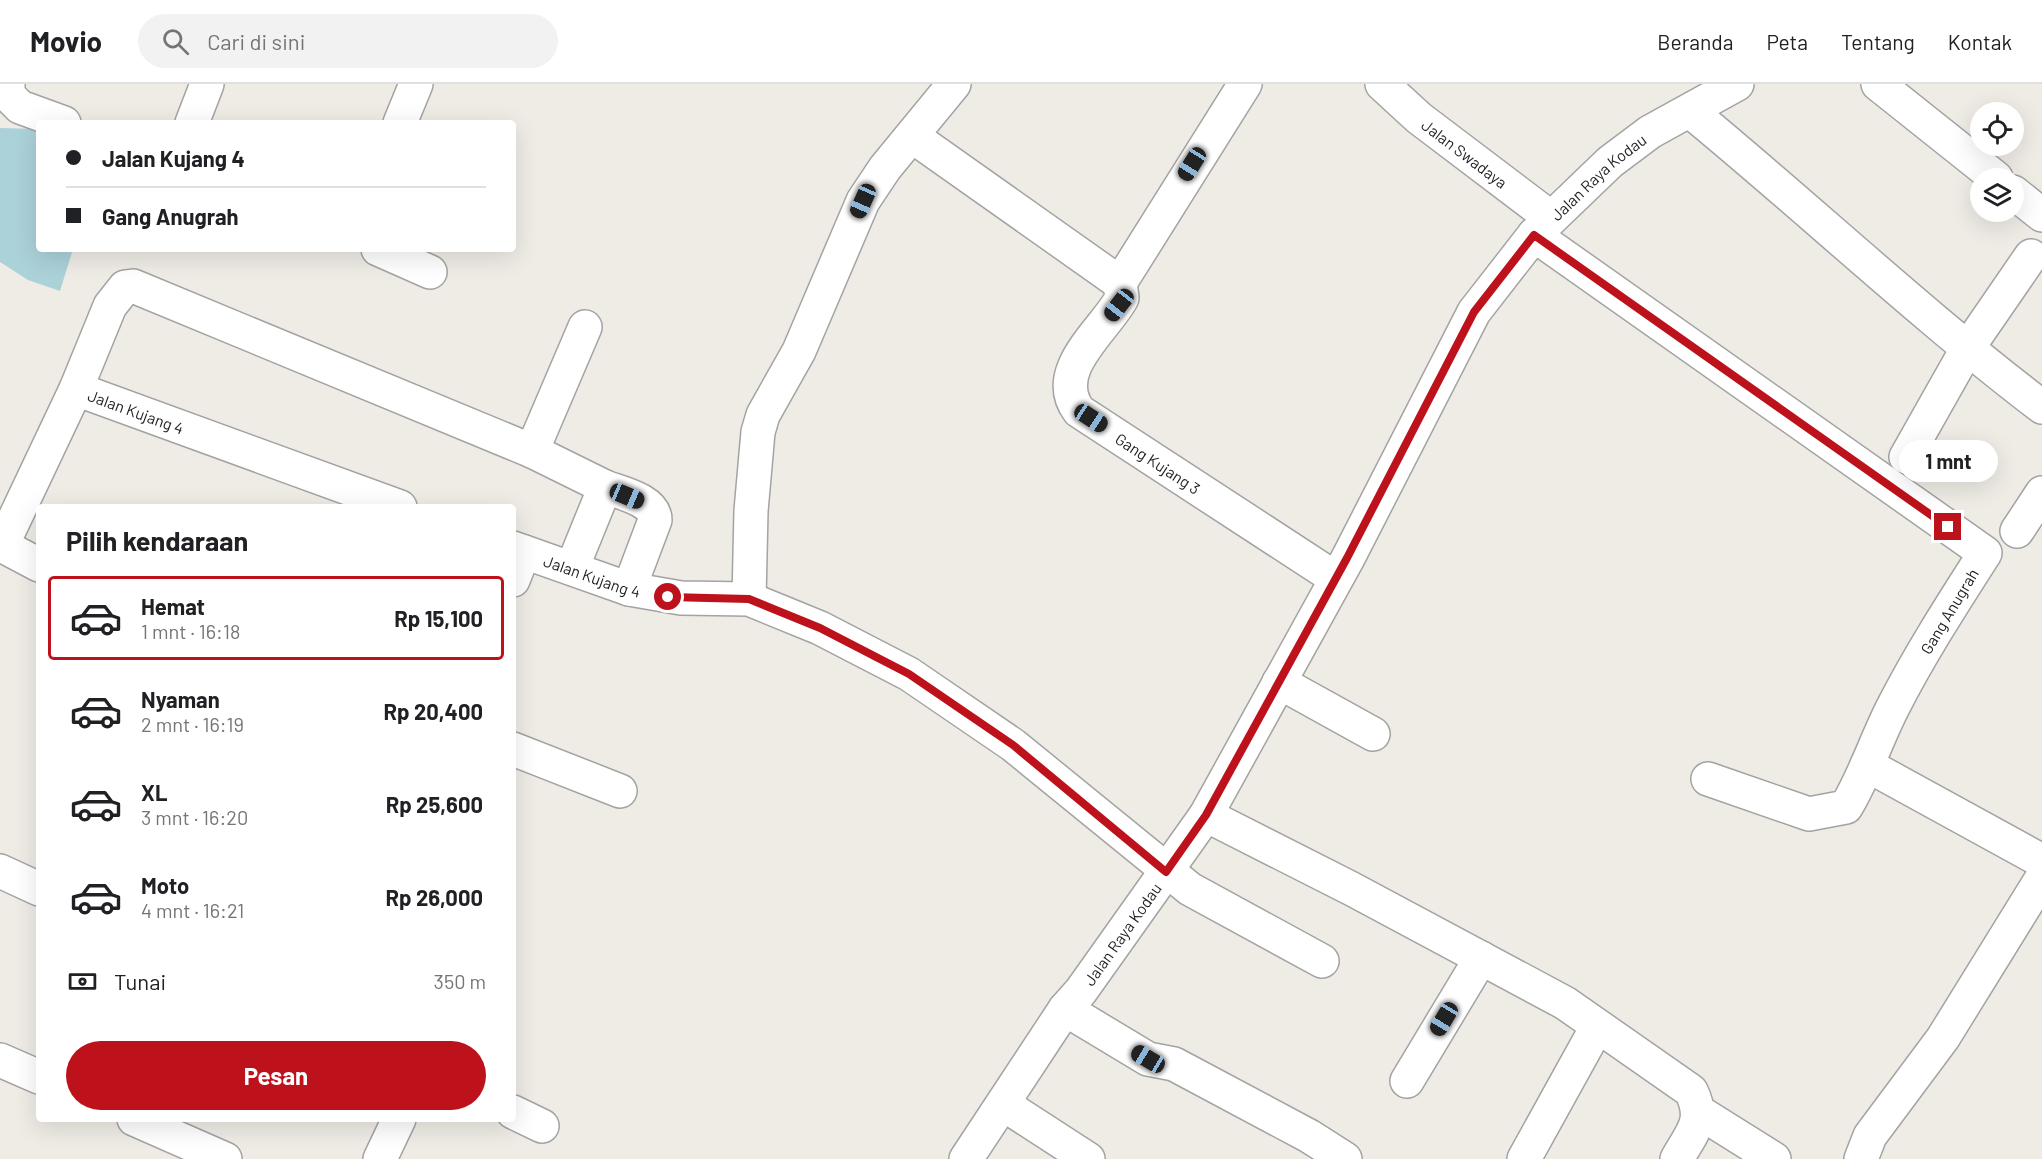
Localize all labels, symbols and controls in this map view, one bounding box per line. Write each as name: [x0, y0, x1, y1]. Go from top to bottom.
search box: [138, 14, 558, 68]
text: Movio: [30, 24, 102, 58]
icon: search: [159, 25, 192, 58]
text: Cari di sini: [207, 28, 305, 54]
text: Beranda: [1657, 29, 1733, 54]
text: Peta: [1766, 29, 1808, 54]
text: Tentang: [1841, 29, 1915, 54]
text: Kontak: [1948, 29, 2012, 54]
map controls: [1970, 102, 2024, 222]
button: locate: [1970, 102, 2024, 156]
street label: Jalan Swadaya: [1419, 114, 1512, 191]
street label: Jalan Raya Kodau: [1546, 129, 1649, 224]
car: [1175, 144, 1209, 184]
text: Jalan Kujang 4: [102, 145, 245, 171]
button: layers: [1970, 168, 2024, 222]
car: [847, 181, 879, 221]
text: Gang Anugrah: [102, 203, 239, 229]
car: [1101, 285, 1137, 325]
street label: Jalan Kujang 4: [86, 385, 187, 437]
car: [1071, 401, 1111, 435]
street label: Gang Kujang 3: [1112, 428, 1204, 497]
callout: 1 mnt: [1898, 440, 1998, 482]
text: 1 mnt: [1925, 449, 1972, 473]
car: [607, 481, 647, 511]
route end: [1934, 513, 1961, 540]
text: Pilih kendaraan: [66, 524, 248, 556]
street label: Jalan Kujang 4: [542, 550, 642, 600]
street label: Gang Anugrah: [1916, 565, 1982, 657]
route start: [654, 583, 681, 610]
icon: car: [69, 591, 123, 645]
text: Hemat: [141, 593, 205, 619]
text: Rp 15,100: [394, 605, 483, 631]
text: 1 mnt · 16:18: [141, 619, 240, 643]
icon: car: [69, 684, 123, 738]
text: Nyaman: [141, 686, 220, 712]
text: Rp 20,400: [384, 698, 483, 724]
text: 2 mnt · 16:19: [141, 712, 244, 736]
icon: car: [69, 777, 123, 831]
text: XL: [141, 779, 167, 805]
text: Rp 25,600: [386, 791, 483, 817]
text: 3 mnt · 16:20: [141, 805, 248, 829]
icon: car: [69, 870, 123, 924]
text: Moto: [141, 872, 189, 898]
street label: Jalan Raya Kodau: [1079, 879, 1165, 989]
text: Rp 26,000: [386, 884, 483, 910]
text: 4 mnt · 16:21: [141, 898, 244, 922]
icon: cash: [66, 965, 99, 998]
text: Tunai: [114, 968, 166, 994]
text: 350 m: [434, 969, 486, 993]
car: [1427, 999, 1461, 1039]
button: Pesan: [66, 1041, 486, 1110]
car: [1128, 1042, 1168, 1076]

